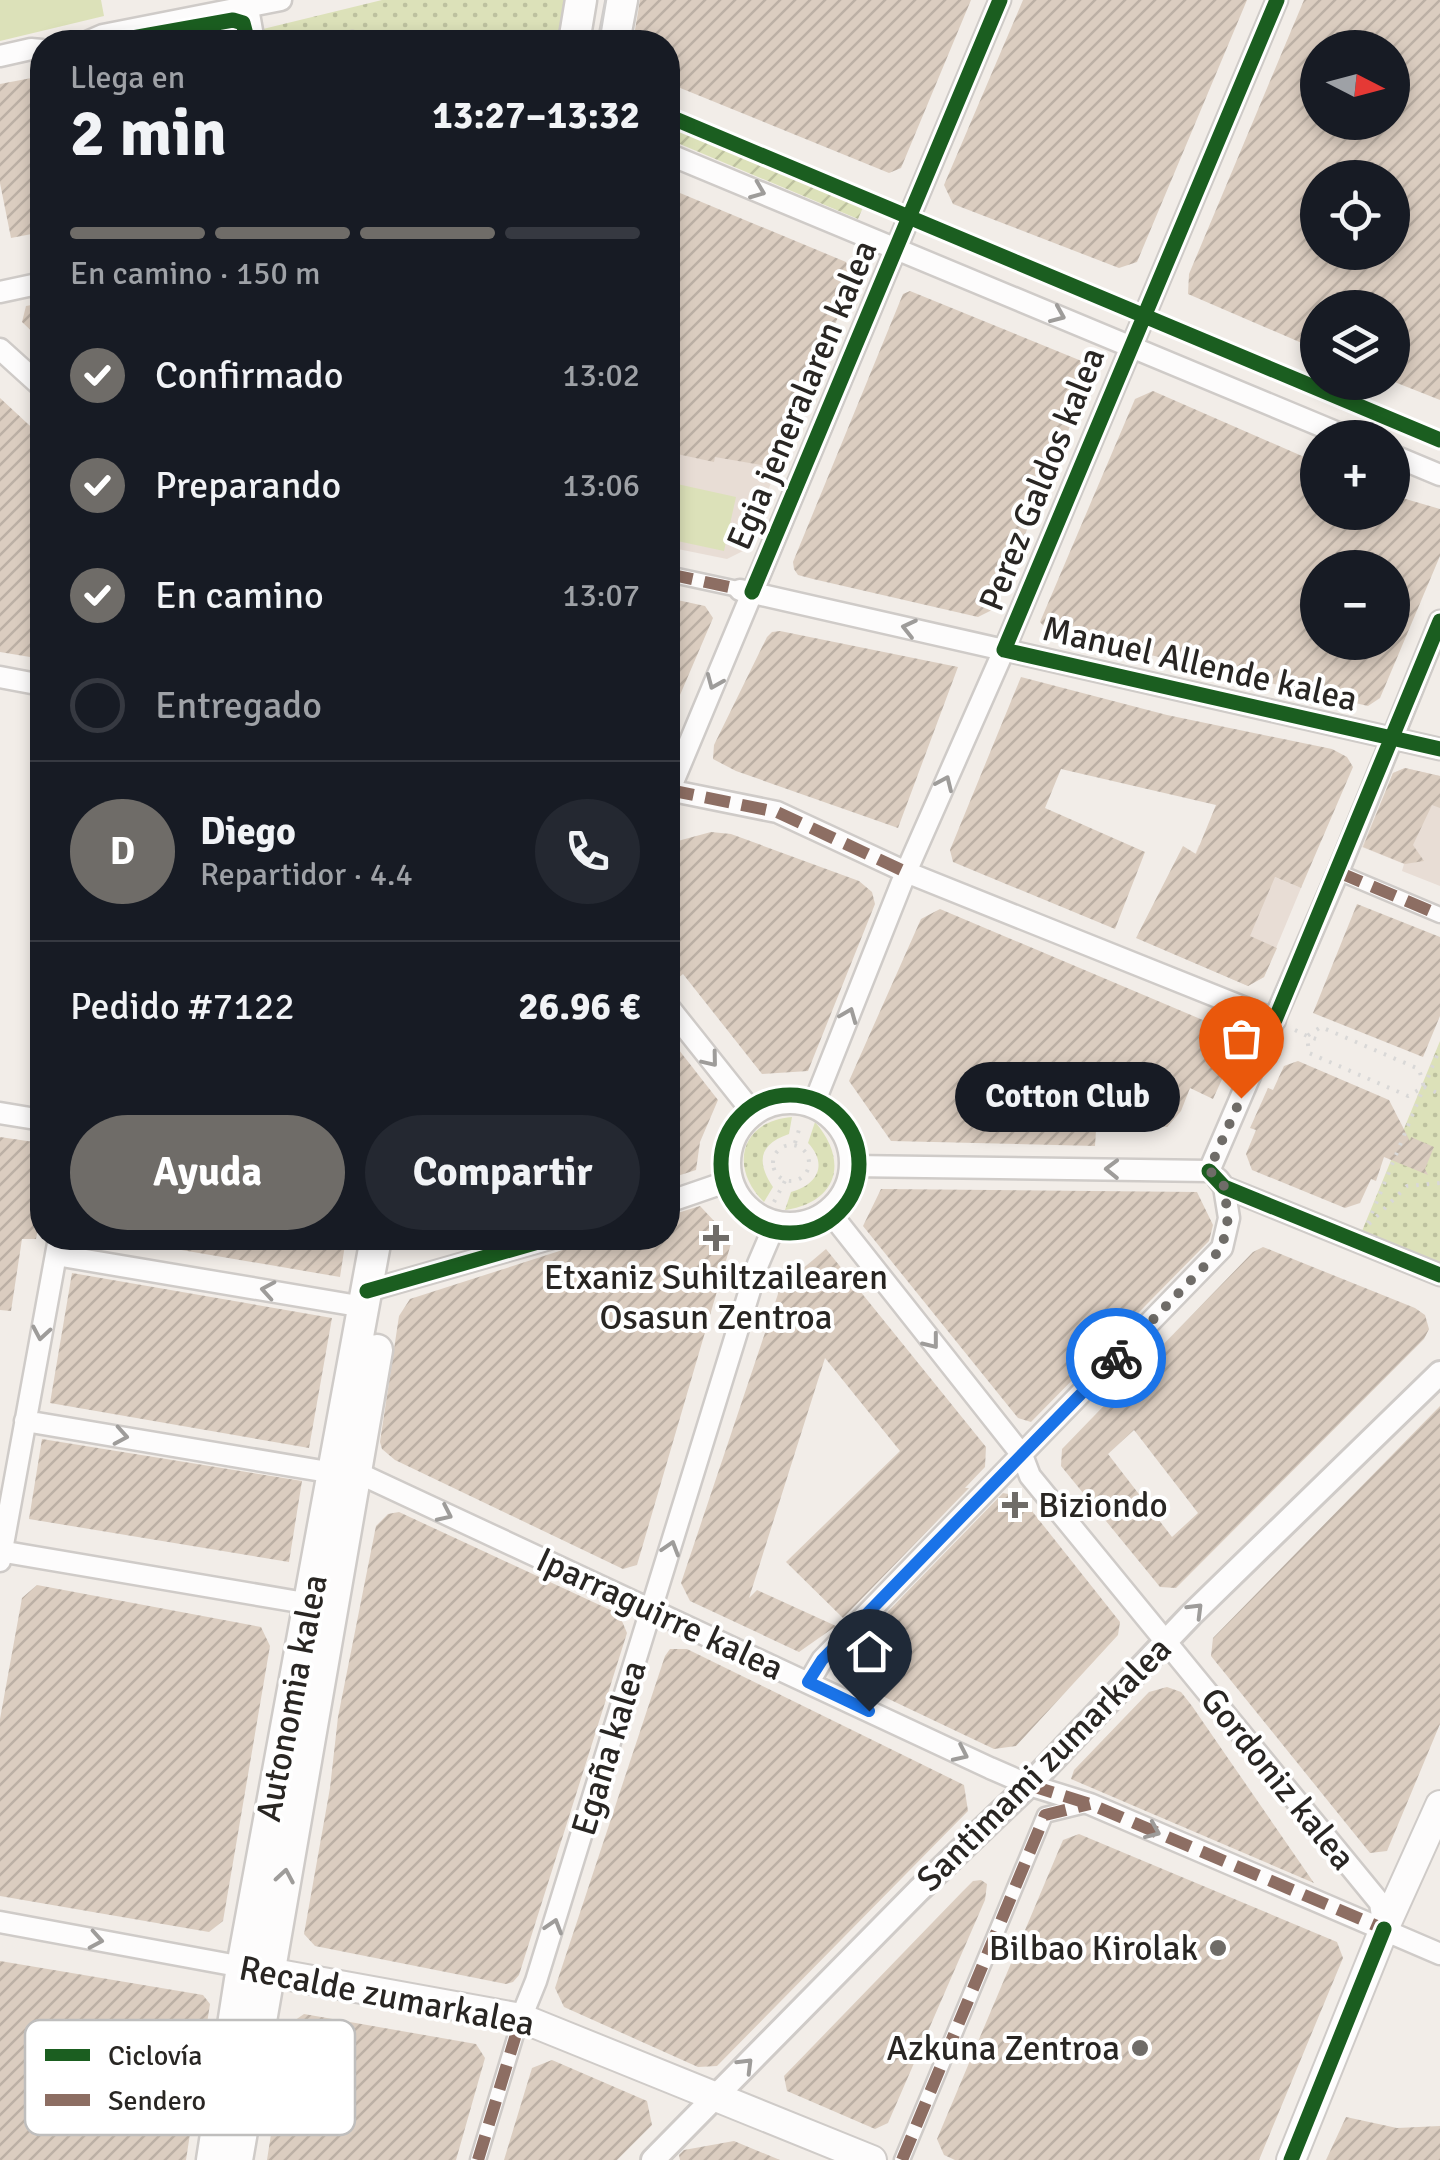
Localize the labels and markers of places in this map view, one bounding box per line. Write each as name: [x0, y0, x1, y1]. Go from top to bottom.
pin: [1199, 996, 1284, 1099]
callout: Cotton Club: [956, 1063, 1181, 1133]
marker: Etxaniz Suhiltzailearen Osasun Zentroa: [703, 1225, 729, 1251]
place label: Etxaniz Suhiltzailearen Osasun Zentroa: [544, 1256, 888, 1339]
place label: Biziondo: [1038, 1484, 1168, 1527]
marker: Biziondo: [1002, 1492, 1028, 1518]
pin: [827, 1609, 912, 1712]
place label: Bilbao Kirolak: [989, 1927, 1198, 1970]
marker: Bilbao Kirolak: [1207, 1937, 1229, 1959]
place label: Azkuna Zentroa: [887, 2027, 1120, 2070]
marker: Azkuna Zentroa: [1129, 2037, 1151, 2059]

